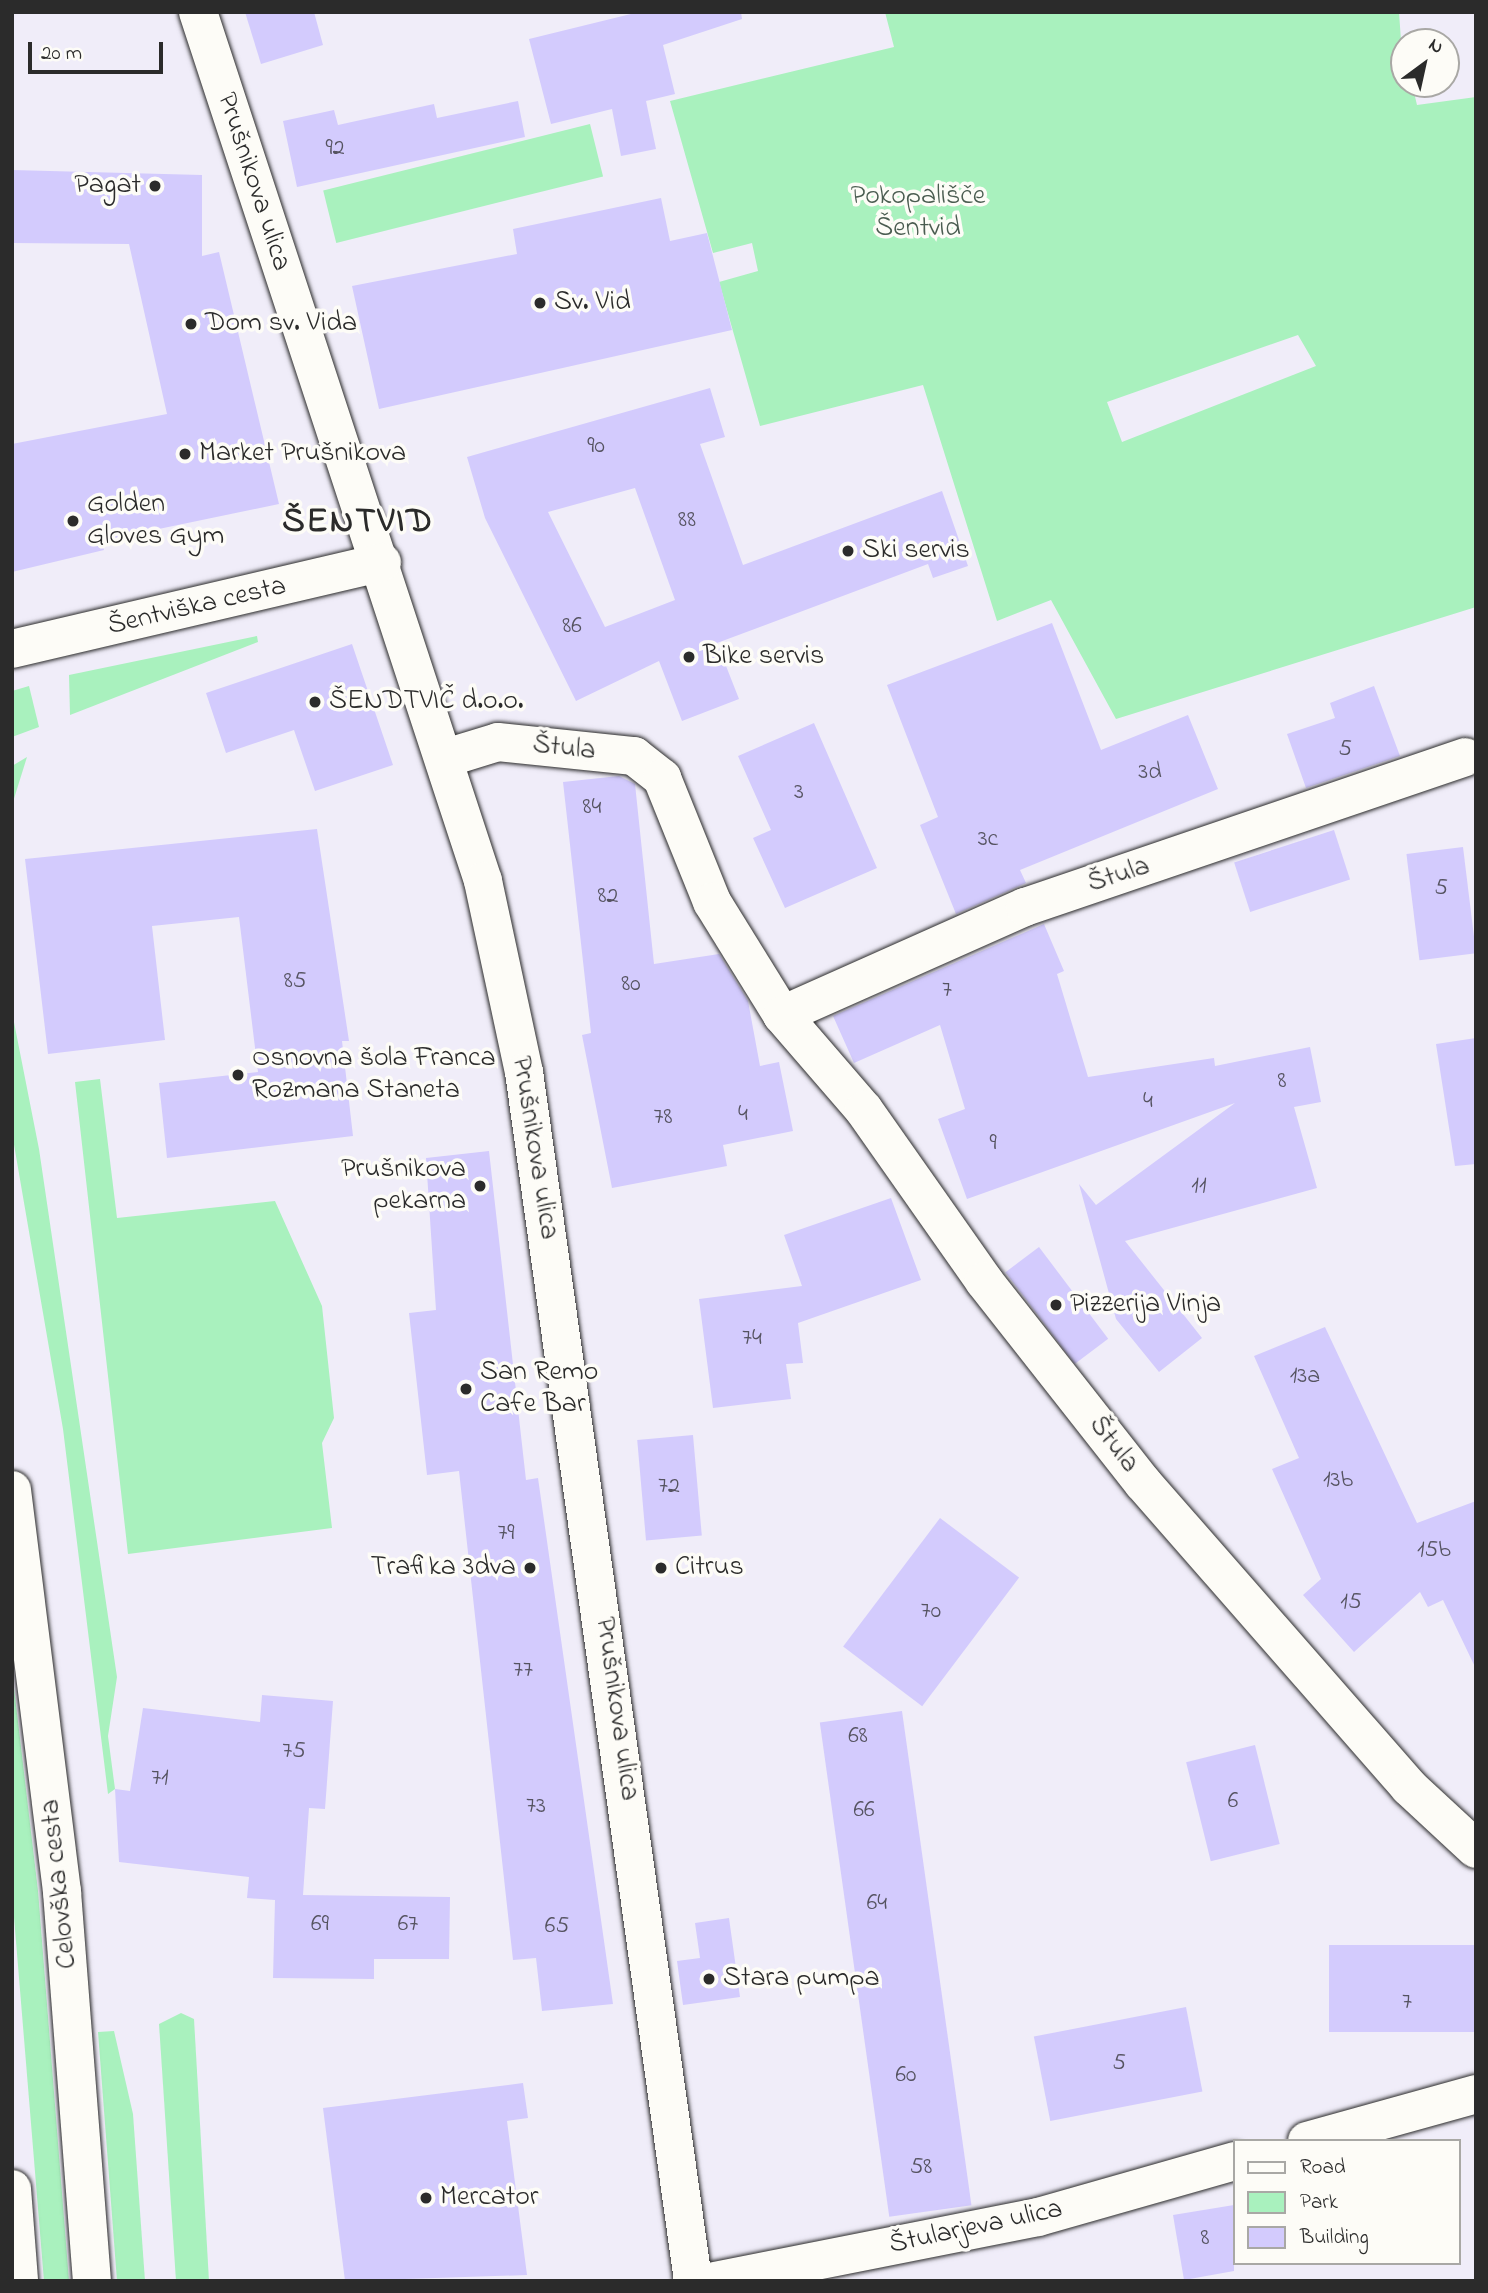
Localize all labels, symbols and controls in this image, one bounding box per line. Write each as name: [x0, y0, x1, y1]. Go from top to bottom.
scale bar: [32, 28, 166, 72]
north arrow: [1390, 28, 1460, 98]
text: N: [1423, 32, 1448, 61]
text: 20 m: [41, 39, 82, 69]
street label: Prušnikova ulica: [208, 89, 298, 275]
house number: 92: [325, 135, 345, 163]
place label: Pagat: [74, 169, 141, 203]
marker: Pagat: [147, 178, 163, 194]
park label: Pokopališče Šentvid: [851, 180, 985, 246]
place label: Sv. Vid: [554, 286, 631, 320]
marker: Sv. Vid: [532, 295, 548, 311]
place label: Dom sv. Vida: [205, 307, 357, 341]
marker: Dom sv. Vida: [183, 316, 199, 332]
house number: 90: [587, 433, 605, 461]
place label: Market Prušnikova: [199, 437, 406, 471]
marker: Market Prušnikova: [177, 446, 193, 462]
place label: Golden Gloves Gym: [87, 488, 224, 554]
district label: ŠENTVID: [283, 502, 433, 544]
house number: 88: [678, 507, 696, 535]
marker: Golden Gloves Gym: [65, 513, 81, 529]
place label: Ski servis: [862, 534, 970, 568]
marker: Ski servis: [840, 543, 856, 559]
street label: Šentviška cesta: [105, 570, 289, 644]
house number: 86: [562, 613, 582, 641]
place label: Bike servis: [703, 640, 824, 674]
marker: Bike servis: [681, 649, 697, 665]
place label: ŠENDTVIČ d.o.o.: [329, 685, 524, 719]
marker: ŠENDTVIČ d.o.o.: [307, 694, 323, 710]
street label: Štula: [531, 729, 597, 769]
house number: 5: [1338, 736, 1352, 764]
house number: 3d: [1138, 759, 1162, 787]
house number: 3: [794, 779, 804, 807]
house number: 84: [583, 794, 601, 822]
house number: 3c: [978, 826, 998, 854]
street label: Štula: [1084, 850, 1154, 902]
house number: 5: [1434, 875, 1448, 903]
house number: 82: [598, 883, 618, 911]
house number: 85: [284, 968, 306, 996]
house number: 80: [621, 971, 641, 999]
house number: 7: [942, 977, 952, 1005]
place label: Osnovna šola Franca Rozmana Staneta: [252, 1042, 496, 1108]
street label: Prušnikova ulica: [503, 1054, 565, 1242]
marker: Osnovna šola Franca Rozmana Staneta: [230, 1067, 246, 1083]
house number: 8: [1278, 1068, 1286, 1096]
house number: 4: [1143, 1088, 1153, 1116]
house number: 4: [738, 1101, 748, 1129]
house number: 78: [654, 1104, 672, 1132]
house number: 9: [989, 1130, 997, 1158]
place label: Prušnikova pekarna: [341, 1153, 466, 1219]
house number: 11: [1191, 1173, 1207, 1201]
marker: Prušnikova pekarna: [472, 1178, 488, 1194]
place label: Pizzerija Vinja: [1070, 1288, 1221, 1322]
marker: Pizzerija Vinja: [1048, 1297, 1064, 1313]
house number: 74: [742, 1325, 762, 1353]
place label: San Remo Cafe Bar: [480, 1356, 598, 1422]
house number: 13a: [1290, 1363, 1320, 1391]
marker: San Remo Cafe Bar: [458, 1381, 474, 1397]
street label: Štula: [1080, 1410, 1146, 1480]
house number: 13b: [1323, 1467, 1353, 1495]
house number: 72: [658, 1473, 680, 1501]
house number: 79: [497, 1520, 515, 1548]
house number: 15b: [1417, 1537, 1451, 1565]
place label: Trafika 3dva: [371, 1551, 516, 1585]
place label: Citrus: [675, 1551, 744, 1585]
marker: Trafika 3dva: [522, 1560, 538, 1576]
marker: Citrus: [653, 1560, 669, 1576]
house number: 15: [1340, 1589, 1362, 1617]
house number: 70: [921, 1598, 941, 1626]
street label: Prušnikova ulica: [586, 1615, 646, 1803]
house number: 77: [513, 1657, 533, 1685]
house number: 68: [848, 1723, 868, 1751]
house number: 75: [282, 1738, 306, 1766]
house number: 71: [151, 1765, 169, 1793]
house number: 6: [1228, 1788, 1238, 1816]
house number: 73: [526, 1793, 546, 1821]
house number: 66: [853, 1797, 875, 1825]
street label: Celovška cesta: [34, 1798, 86, 1970]
house number: 64: [867, 1890, 887, 1918]
house number: 69: [311, 1911, 329, 1939]
house number: 67: [398, 1911, 418, 1939]
house number: 65: [545, 1913, 569, 1941]
place label: Stara pumpa: [723, 1962, 880, 1996]
marker: Stara pumpa: [701, 1971, 717, 1987]
house number: 7: [1402, 1989, 1412, 2017]
house number: 5: [1112, 2050, 1126, 2078]
house number: 60: [896, 2062, 916, 2090]
legend: [1232, 2139, 1460, 2265]
text: Road: [1300, 2153, 1346, 2183]
house number: 58: [910, 2154, 932, 2182]
place label: Mercator: [440, 2181, 538, 2215]
text: Park: [1300, 2188, 1338, 2218]
marker: Mercator: [418, 2190, 434, 2206]
street label: Štularjeva ulica: [886, 2193, 1066, 2263]
text: Building: [1300, 2223, 1369, 2253]
house number: 8: [1201, 2225, 1209, 2253]

